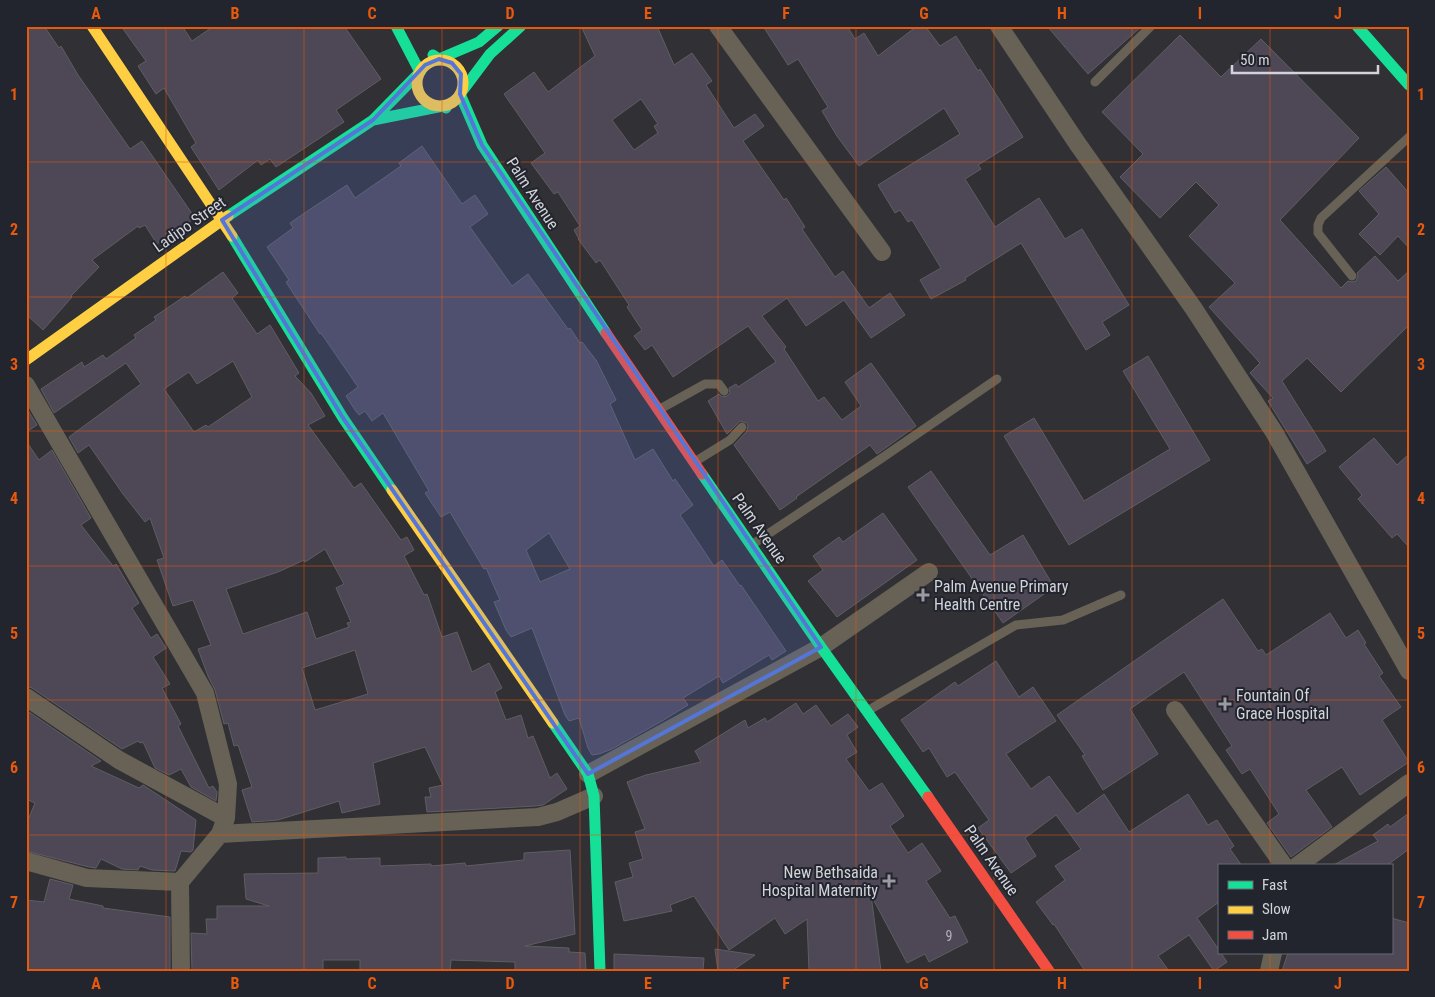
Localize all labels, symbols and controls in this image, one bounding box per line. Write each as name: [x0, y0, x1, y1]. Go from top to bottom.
text: A: [91, 4, 101, 23]
text: B: [231, 4, 240, 23]
text: C: [367, 4, 377, 23]
text: D: [505, 4, 515, 23]
text: E: [644, 4, 652, 23]
text: F: [782, 4, 790, 23]
text: G: [919, 4, 929, 23]
text: H: [1057, 4, 1067, 23]
text: I: [1198, 4, 1202, 23]
text: J: [1334, 4, 1342, 23]
scale bar: [1232, 42, 1379, 74]
text: 50 m: [1240, 51, 1270, 69]
text: 1: [10, 85, 18, 104]
text: 1: [1417, 85, 1425, 104]
street label: Palm Avenue: [502, 154, 563, 233]
street label: Ladipo Street: [149, 192, 229, 256]
text: 2: [10, 220, 18, 239]
text: 2: [1417, 220, 1425, 239]
text: 3: [10, 355, 18, 374]
text: 3: [1417, 355, 1425, 374]
text: 4: [10, 489, 18, 508]
street label: Palm Avenue: [728, 489, 791, 567]
text: 4: [1417, 489, 1425, 508]
place label: Palm Avenue Primary Health Centre: [934, 577, 1069, 614]
marker: Palm Avenue Primary Health Centre: [916, 588, 930, 602]
text: 5: [10, 624, 18, 643]
text: 5: [1417, 624, 1425, 643]
place label: Fountain Of Grace Hospital: [1236, 686, 1329, 723]
marker: Fountain Of Grace Hospital: [1218, 697, 1232, 711]
text: 6: [10, 758, 18, 777]
text: 6: [1417, 758, 1425, 777]
street label: Palm Avenue: [960, 821, 1023, 899]
place label: New Bethsaida Hospital Maternity: [762, 863, 878, 900]
legend: [1218, 864, 1392, 954]
marker: New Bethsaida Hospital Maternity: [882, 874, 896, 888]
text: Fast: [1262, 876, 1287, 894]
text: 7: [10, 893, 18, 912]
text: 7: [1417, 893, 1425, 912]
text: Slow: [1262, 900, 1291, 918]
text: Jam: [1262, 926, 1288, 944]
house number: 9: [946, 928, 952, 944]
text: A: [91, 974, 101, 993]
text: B: [231, 974, 240, 993]
text: C: [367, 974, 377, 993]
text: D: [505, 974, 515, 993]
text: E: [644, 974, 652, 993]
text: F: [782, 974, 790, 993]
text: G: [919, 974, 929, 993]
text: H: [1057, 974, 1067, 993]
text: I: [1198, 974, 1202, 993]
text: J: [1334, 974, 1342, 993]

